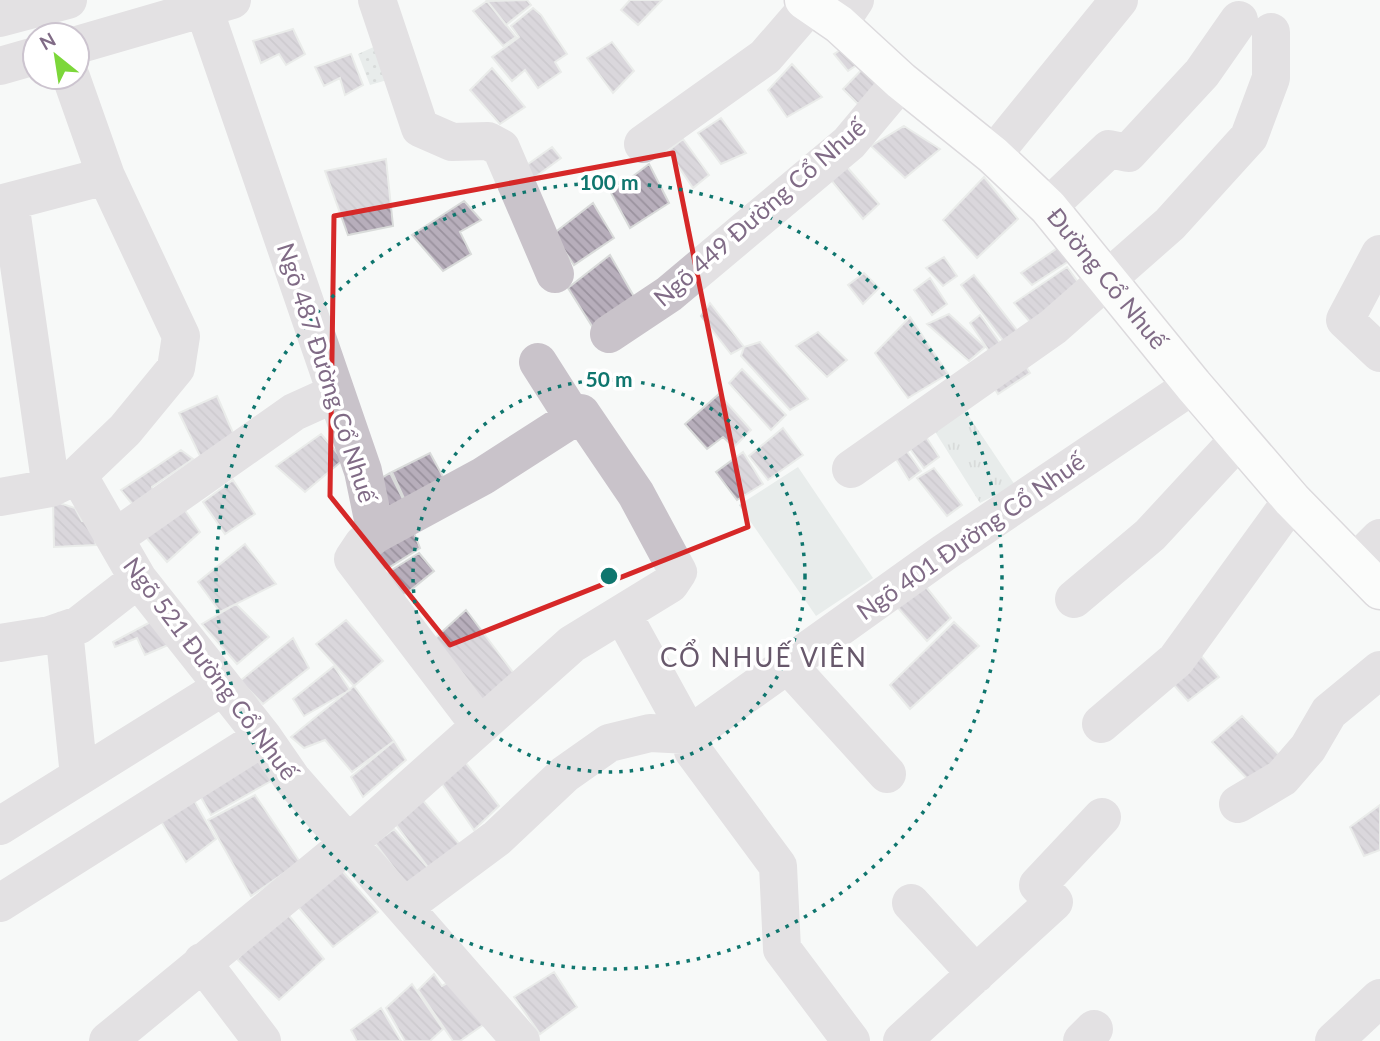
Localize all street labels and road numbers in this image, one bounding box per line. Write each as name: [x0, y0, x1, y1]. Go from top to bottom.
street label: Ngõ 449 Đường Cổ Nhuế: [647, 110, 873, 312]
street label: Đường Cổ Nhuế: [1042, 201, 1175, 356]
street label: Ngõ 487 Đường Cổ Nhuế: [272, 239, 384, 508]
street label: Ngõ 401 Đường Cổ Nhuế: [851, 445, 1091, 625]
street label: Ngõ 521 Đường Cổ Nhuế: [118, 551, 306, 787]

